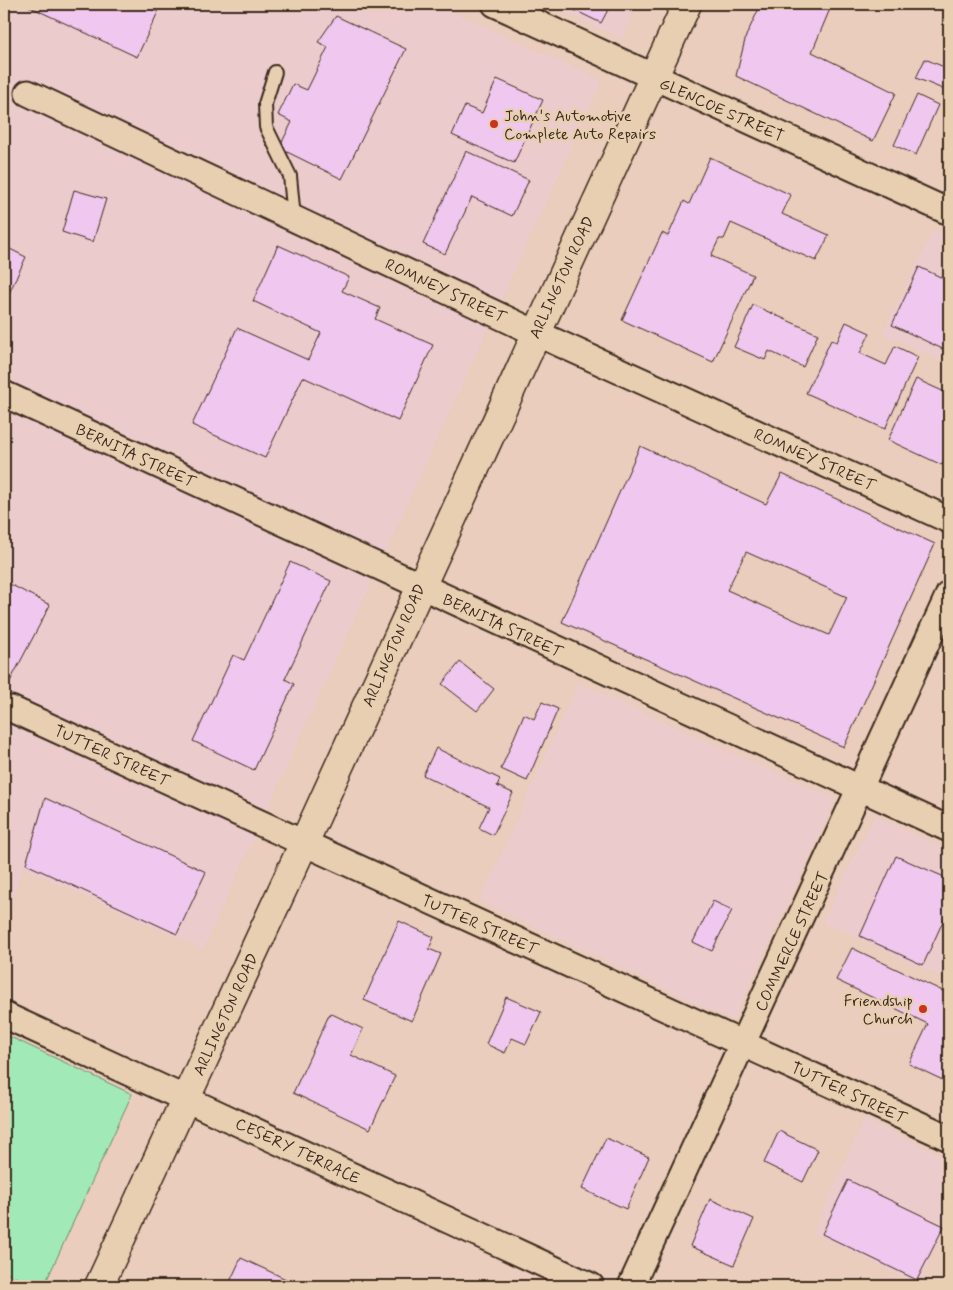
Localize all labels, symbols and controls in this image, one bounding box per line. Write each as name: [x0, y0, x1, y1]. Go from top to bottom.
street label: GLENCOE STREET: [656, 73, 787, 147]
place label: John's Automotive Complete Auto Repairs: [504, 106, 656, 145]
marker: John's Automotive Complete Auto Repairs: [488, 118, 500, 130]
street label: ARLINGTON ROAD: [525, 213, 600, 342]
street label: ROMNEY STREET: [382, 254, 510, 329]
street label: BERNITA STREET: [72, 419, 200, 494]
street label: ROMNEY STREET: [750, 424, 880, 497]
street label: ARLINGTON ROAD: [358, 581, 431, 711]
street label: BERNITA STREET: [439, 589, 567, 664]
street label: TUTTER STREET: [50, 720, 174, 793]
street label: COMMERCE STREET: [751, 868, 834, 1015]
street label: TUTTER STREET: [418, 890, 542, 961]
street label: ARLINGTON ROAD: [189, 950, 264, 1079]
place label: Friendship Church: [844, 991, 913, 1030]
marker: Friendship Church: [917, 1003, 929, 1015]
street label: TUTTER STREET: [787, 1057, 911, 1130]
street label: CESERY TERRACE: [232, 1113, 363, 1189]

